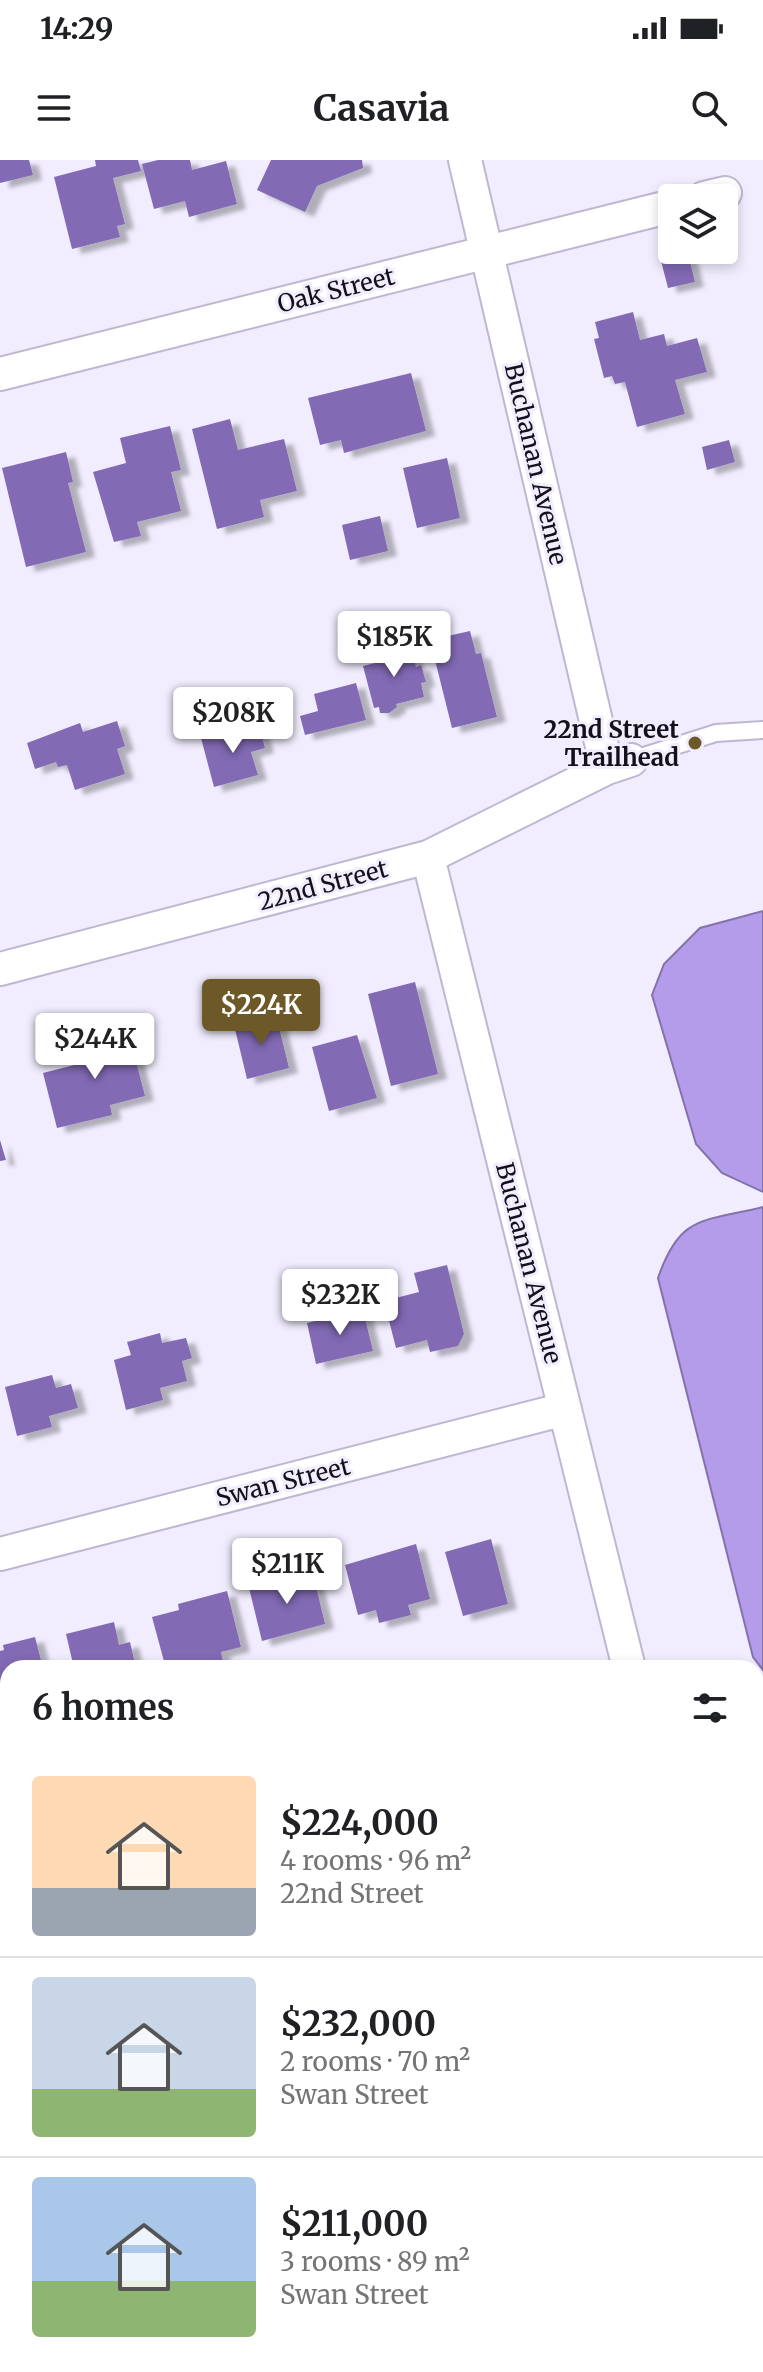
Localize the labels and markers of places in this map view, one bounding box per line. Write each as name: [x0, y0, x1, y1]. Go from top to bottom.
pin: $185K: [338, 611, 450, 679]
pin: $208K: [177, 687, 289, 755]
place label: 22nd Street Trailhead: [544, 714, 679, 773]
marker: 22nd Street Trailhead: [686, 734, 704, 752]
pin: $224K: [205, 979, 317, 1047]
pin: $244K: [39, 1013, 151, 1081]
pin: $232K: [284, 1269, 396, 1337]
pin: $211K: [231, 1538, 343, 1606]

